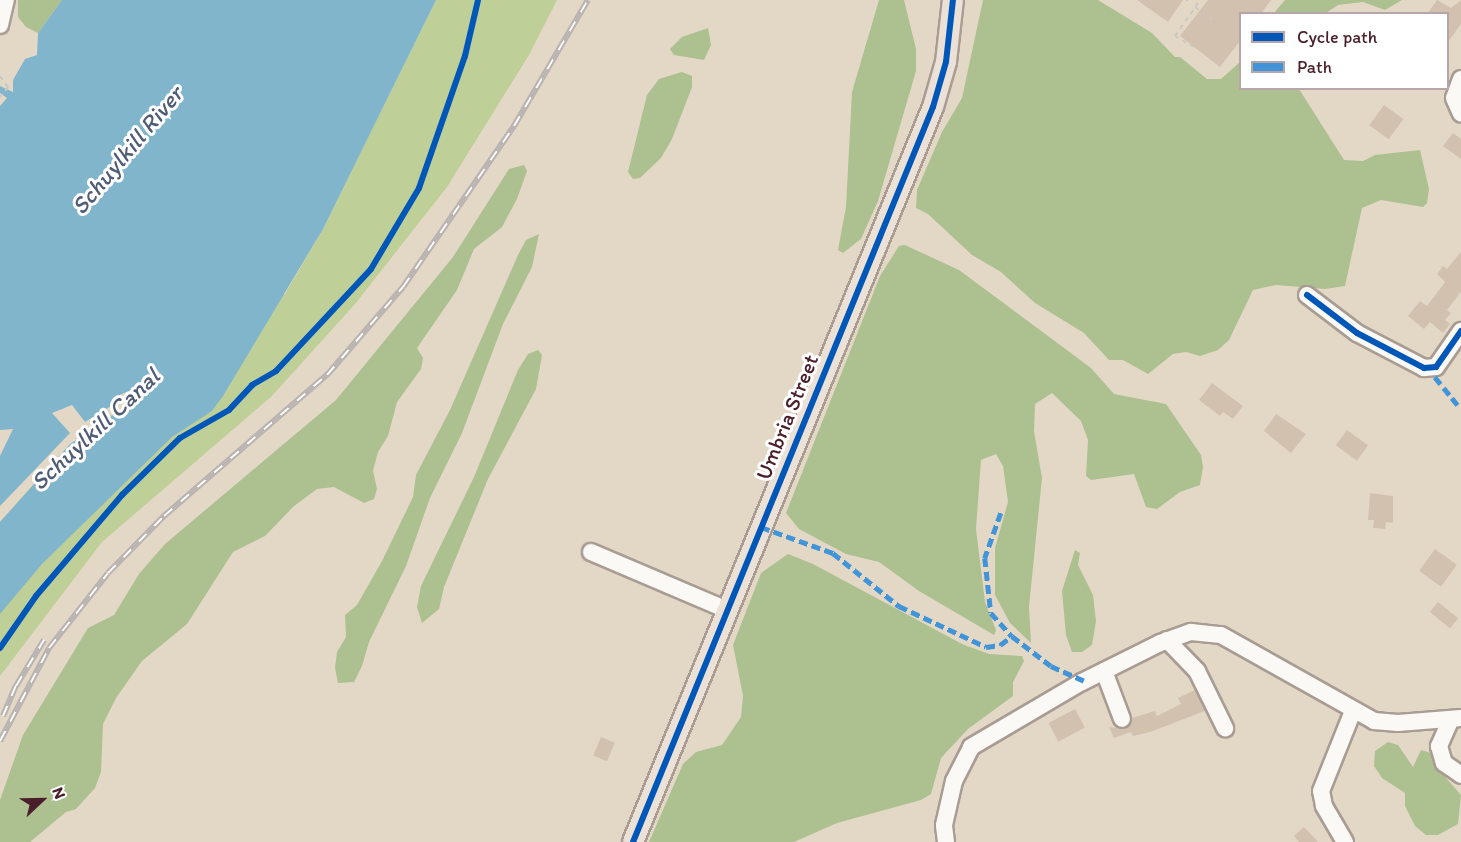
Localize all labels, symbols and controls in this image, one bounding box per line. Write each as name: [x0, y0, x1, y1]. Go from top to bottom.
legend: [1239, 12, 1449, 90]
text: Cycle path: [1297, 26, 1377, 48]
text: Path: [1297, 56, 1332, 78]
water label: Schuylkill River: [65, 80, 189, 220]
street label: Umbria Street: [750, 350, 824, 484]
water label: Schuylkill Canal: [25, 362, 165, 496]
north arrow: [12, 770, 72, 830]
text: N: [48, 784, 70, 802]

